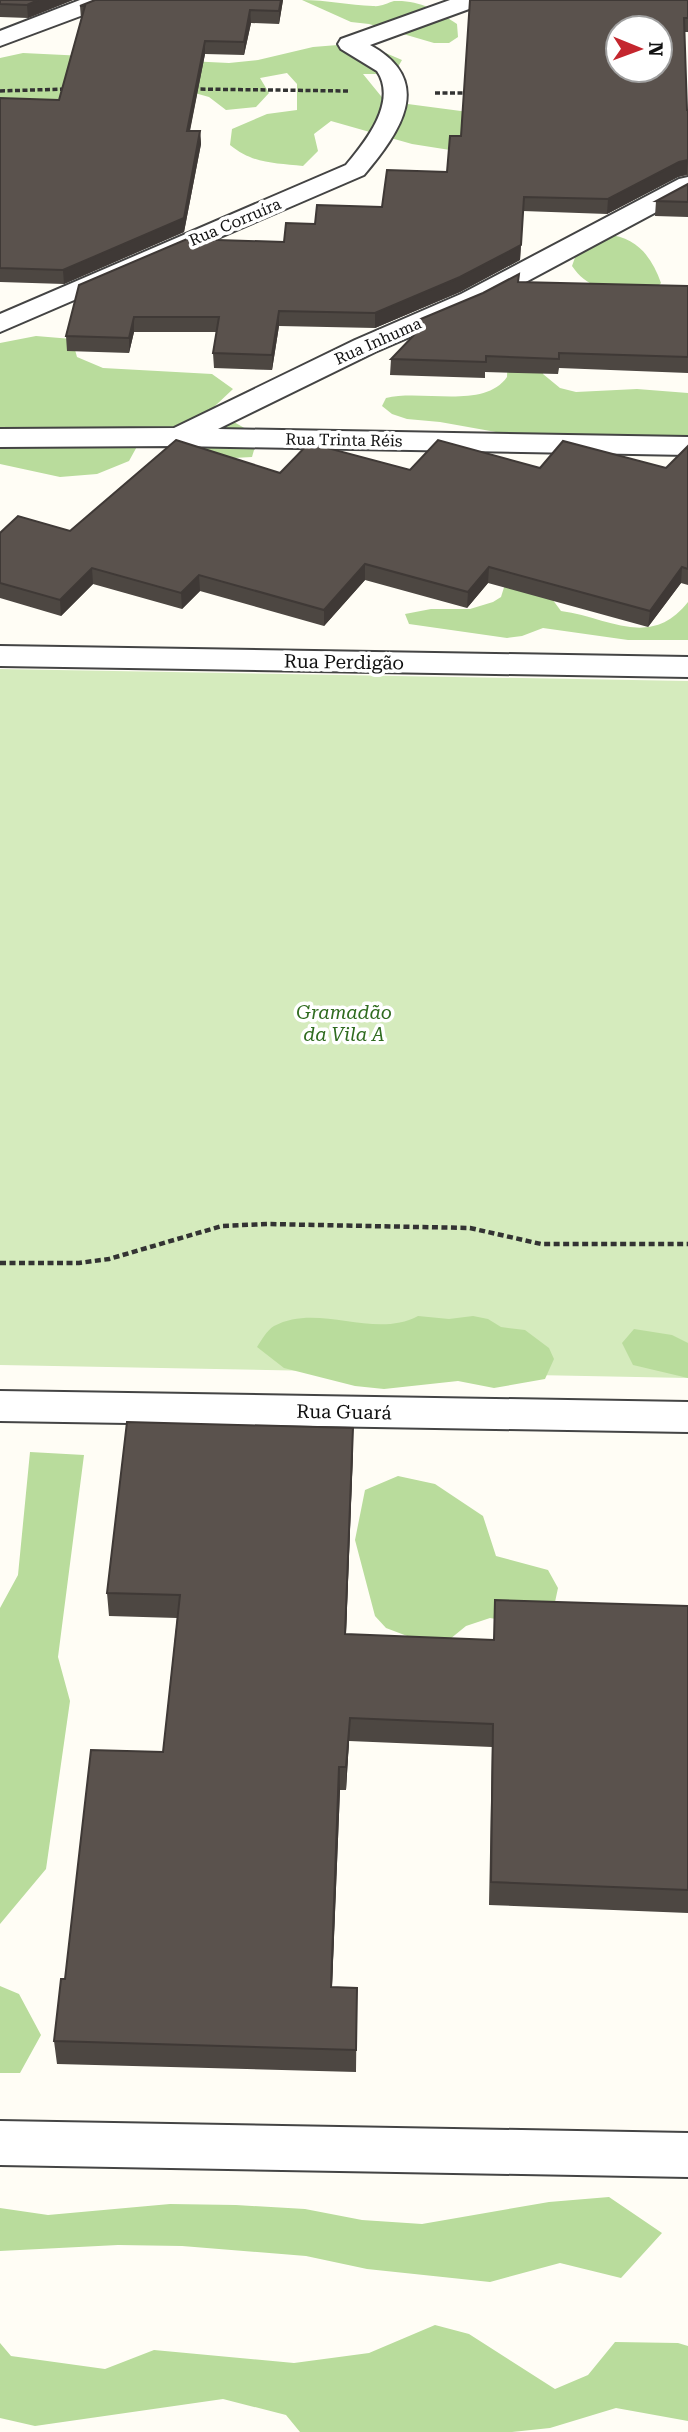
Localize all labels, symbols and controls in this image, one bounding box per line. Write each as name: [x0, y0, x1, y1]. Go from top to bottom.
north arrow: [604, 14, 674, 84]
text: N: [644, 42, 667, 57]
street label: Rua Corruíra: [186, 194, 284, 250]
street label: Rua Inhuma: [332, 313, 425, 369]
street label: Rua Trinta Réis: [285, 429, 403, 451]
street label: Rua Perdigão: [284, 649, 404, 675]
park label: Gramadão da Vila A: [296, 1001, 392, 1046]
street label: Rua Guará: [296, 1400, 392, 1424]

